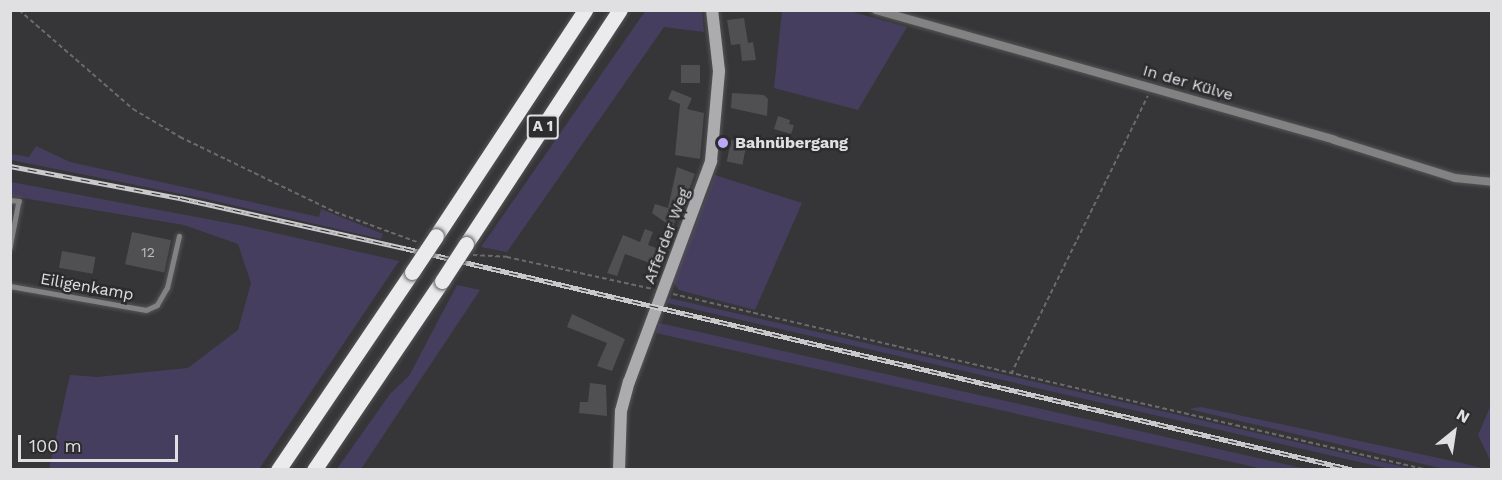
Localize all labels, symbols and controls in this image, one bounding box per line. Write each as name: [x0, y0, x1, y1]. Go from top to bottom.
street label: In der Külve: [1140, 61, 1236, 105]
road number: A 1: [526, 115, 560, 139]
place label: Bahnübergang: [735, 133, 848, 153]
marker: Bahnübergang: [716, 136, 730, 150]
street label: Afferder Weg: [640, 185, 694, 287]
house number: 12: [141, 244, 155, 260]
street label: Eiligenkamp: [39, 269, 135, 305]
north arrow: [1424, 402, 1484, 462]
text: N: [1453, 405, 1473, 427]
scale bar: [21, 423, 182, 461]
text: 100 m: [29, 435, 82, 456]

